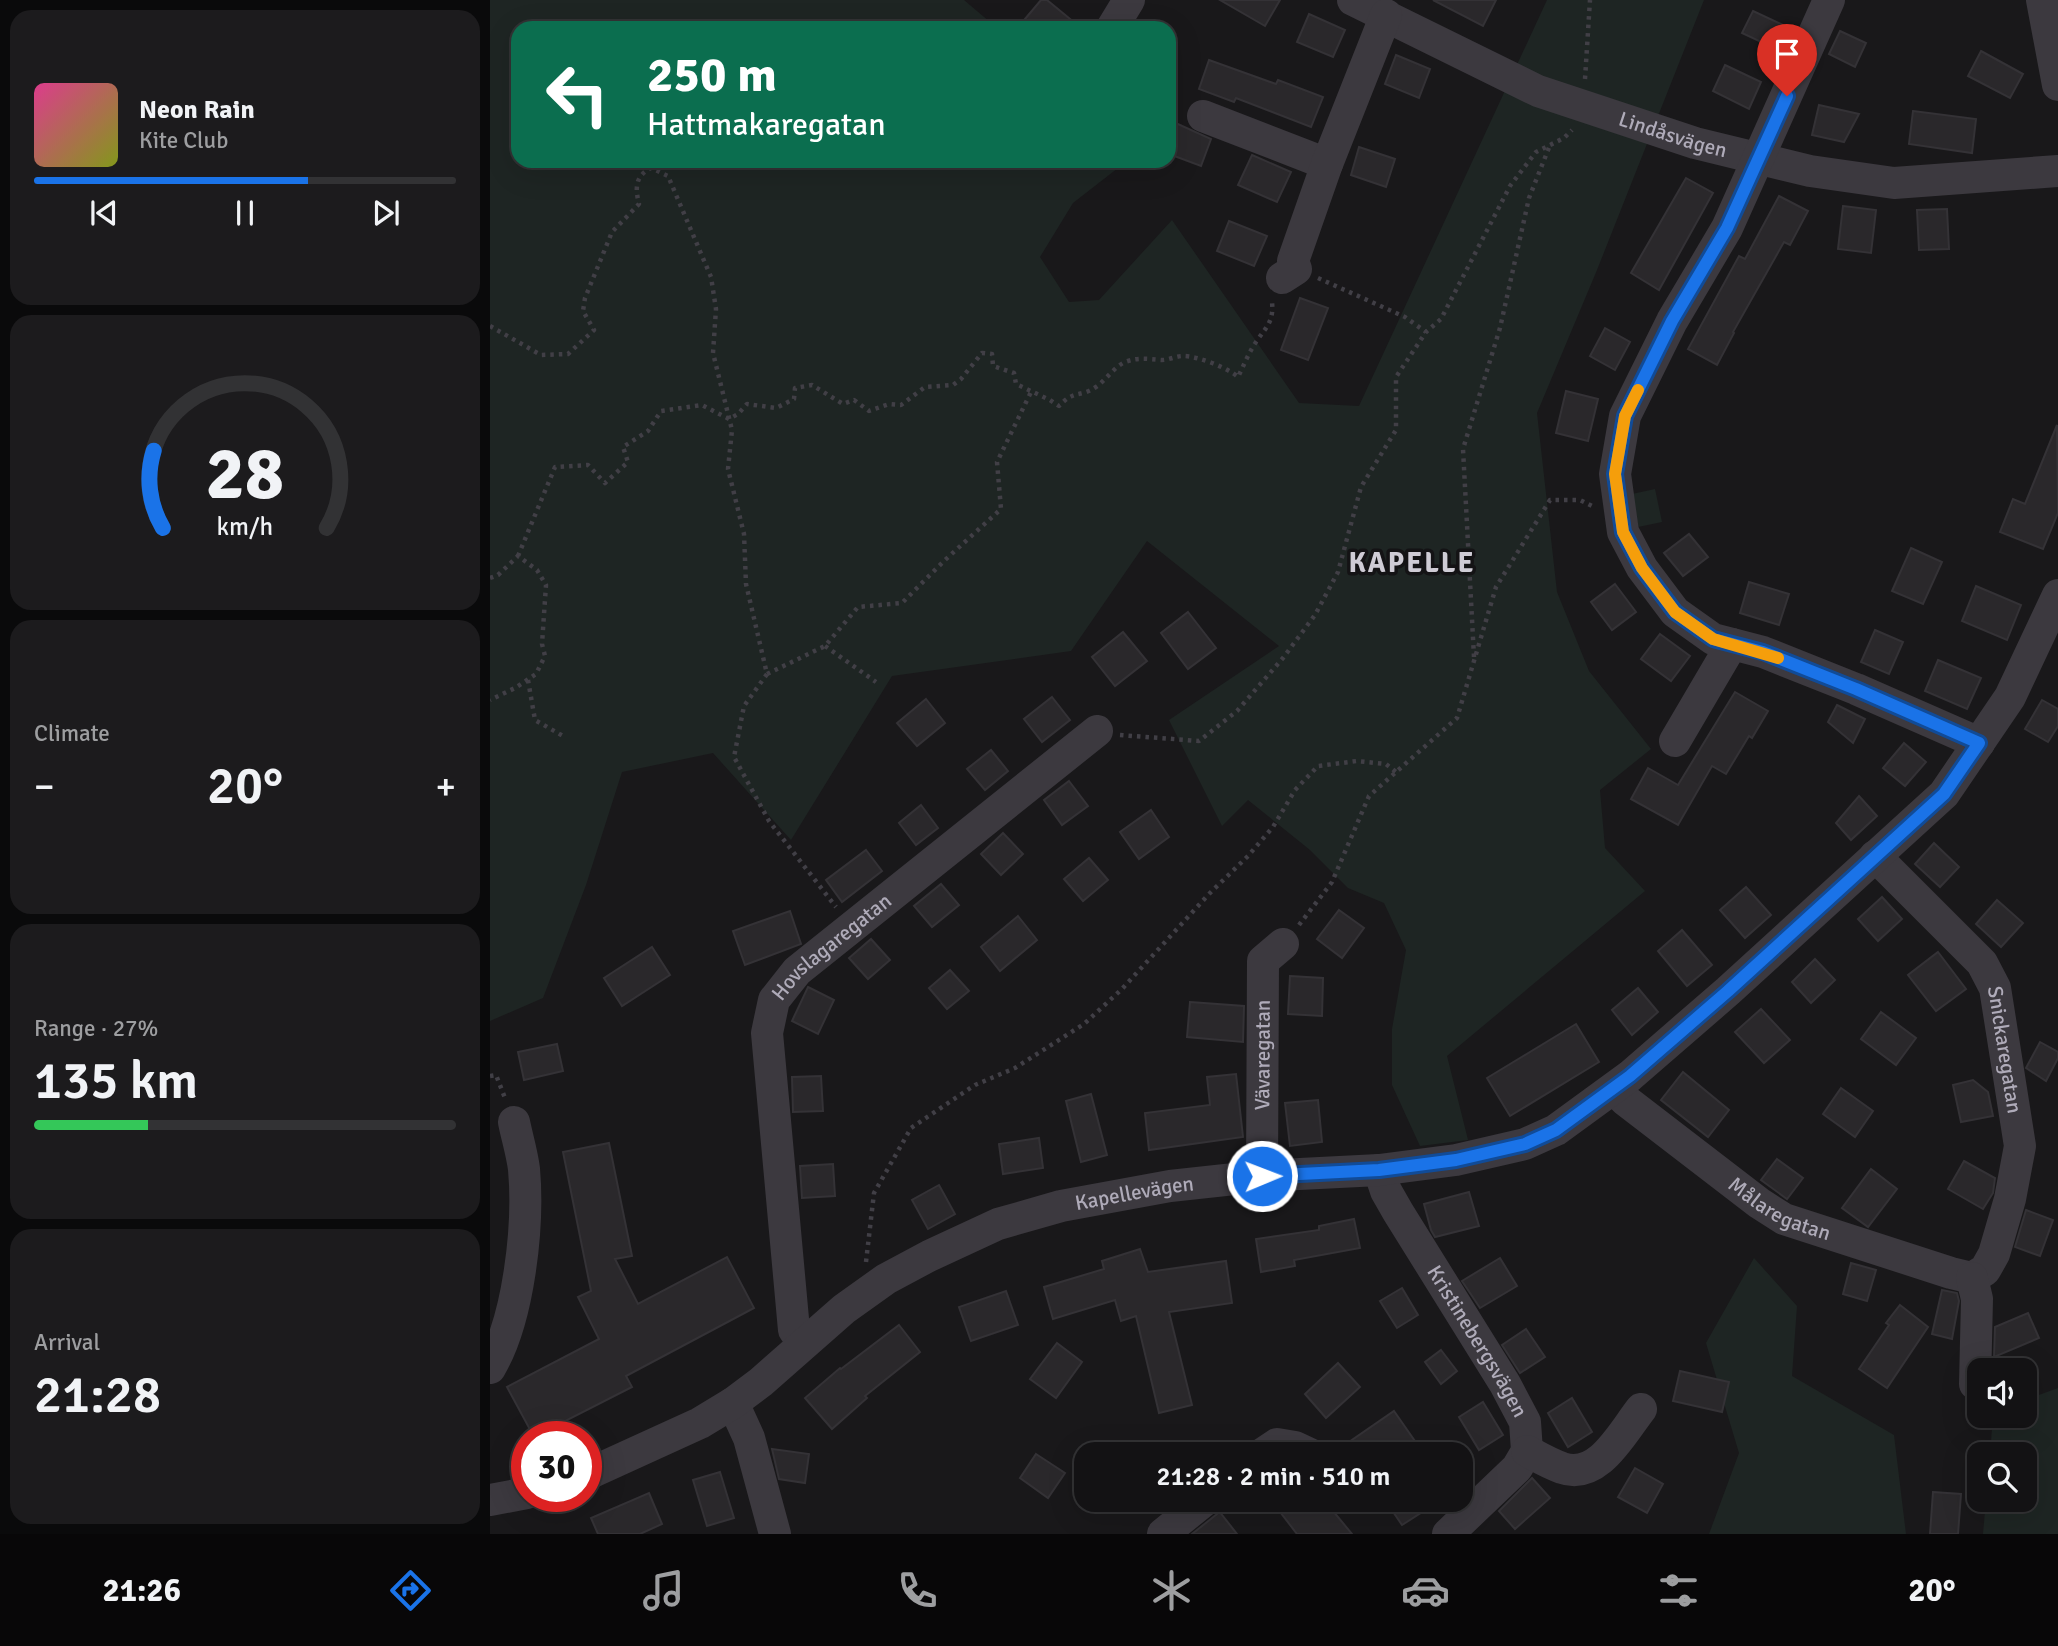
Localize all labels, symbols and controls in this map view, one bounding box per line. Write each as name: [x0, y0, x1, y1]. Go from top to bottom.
pin: [1757, 24, 1817, 96]
icon: arrive: [1768, 35, 1806, 73]
text: 250 m: [647, 45, 777, 105]
icon: left: [532, 49, 623, 140]
text: Neon Rain: [139, 94, 255, 126]
text: Hattmakaregatan: [647, 105, 886, 144]
street label: Lindåsvägen: [1615, 106, 1730, 163]
text: Kite Club: [139, 126, 228, 155]
icon: previous: [85, 194, 123, 232]
icon: pause: [226, 194, 264, 232]
icon: next: [367, 194, 405, 232]
text: 28: [206, 431, 284, 520]
text: km/h: [217, 511, 273, 542]
district label: KAPELLE: [1348, 546, 1476, 580]
text: Climate: [34, 719, 110, 748]
text: 20°: [207, 754, 283, 818]
text: −: [34, 763, 55, 810]
text: +: [435, 763, 456, 810]
street label: Hovslagaregatan: [766, 888, 897, 1006]
street label: Snickaregatan: [1982, 984, 2028, 1115]
street label: Vävaregatan: [1249, 1000, 1276, 1110]
text: Range · 27%: [34, 1014, 158, 1043]
text: 135 km: [34, 1049, 198, 1113]
position arrow: [1225, 1139, 1299, 1213]
street label: Kapellevägen: [1073, 1170, 1195, 1216]
street label: Målaregatan: [1723, 1171, 1834, 1246]
street label: Kristinebergsvägen: [1421, 1260, 1533, 1422]
text: Arrival: [34, 1328, 100, 1357]
map controls: [1967, 1358, 2037, 1512]
button: sound: [1967, 1358, 2037, 1428]
text: 21:28: [34, 1363, 161, 1427]
speed limit sign: 30: [511, 1421, 602, 1512]
button: search: [1967, 1442, 2037, 1512]
text: 21:28 · 2 min · 510 m: [1157, 1461, 1390, 1493]
icon: directions: [386, 1566, 435, 1615]
icon: music: [639, 1566, 688, 1615]
icon: phone: [893, 1566, 942, 1615]
icon: climate: [1147, 1566, 1196, 1615]
icon: car: [1401, 1566, 1450, 1615]
icon: filters: [1654, 1566, 1703, 1615]
text: 21:26: [102, 1571, 181, 1610]
text: 20°: [1908, 1571, 1956, 1610]

